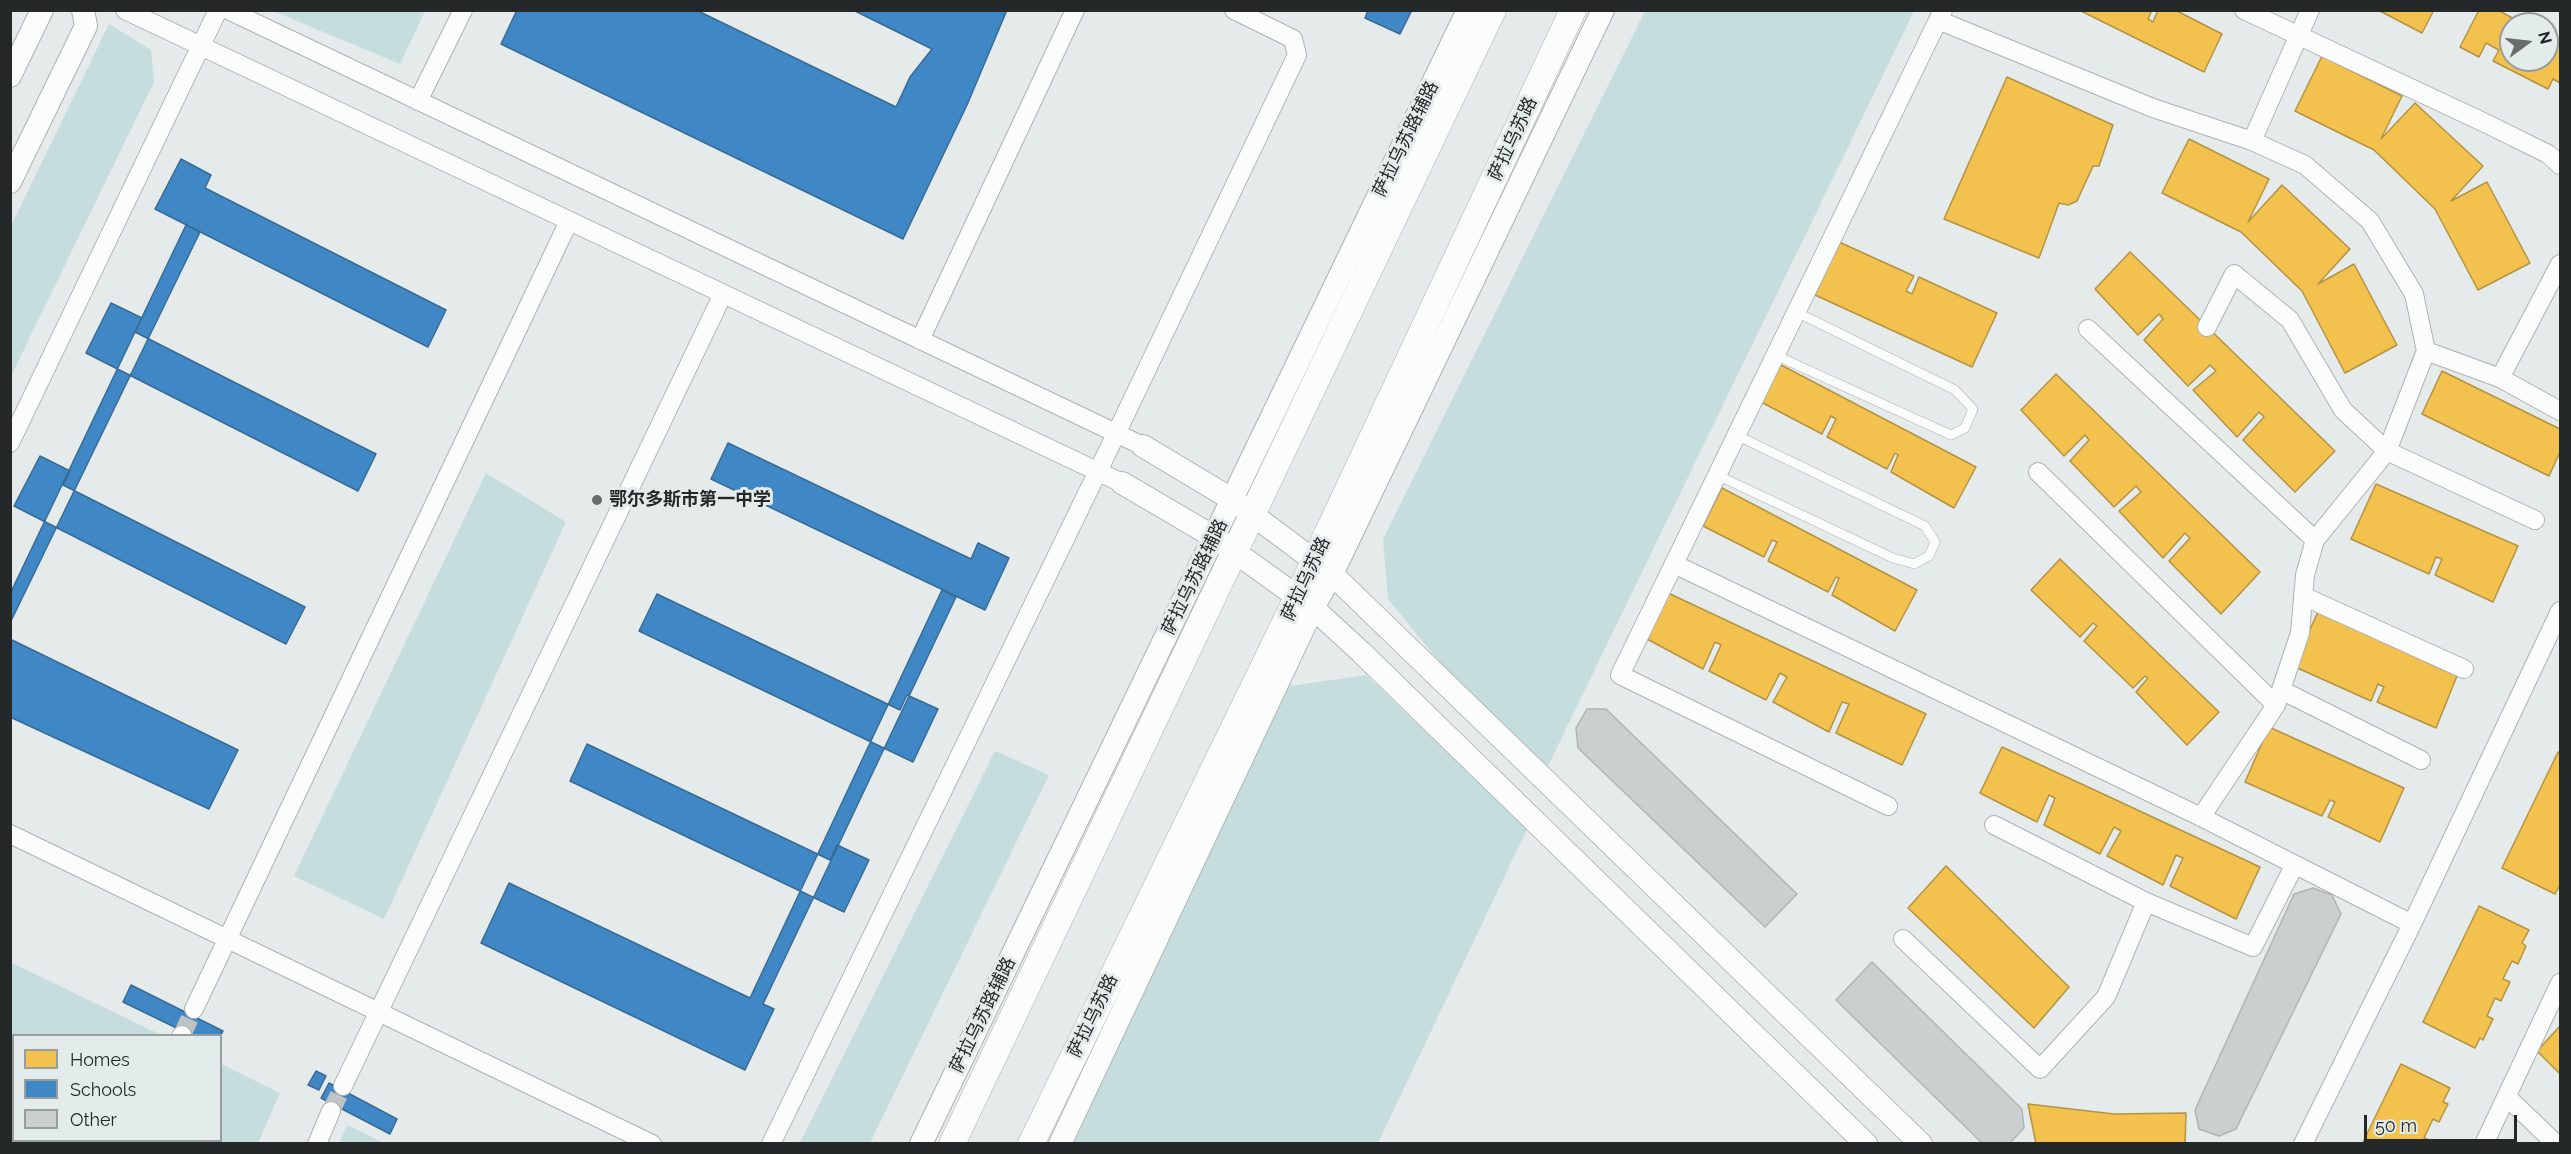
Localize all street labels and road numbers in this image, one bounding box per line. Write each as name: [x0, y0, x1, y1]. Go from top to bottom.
street label: 萨拉乌苏路辅路: [1369, 78, 1443, 200]
street label: 萨拉乌苏路: [1484, 94, 1542, 184]
street label: 萨拉乌苏路辅路: [1158, 516, 1232, 638]
street label: 萨拉乌苏路: [1277, 534, 1335, 624]
street label: 萨拉乌苏路辅路: [946, 954, 1020, 1076]
street label: 萨拉乌苏路: [1064, 971, 1122, 1061]

